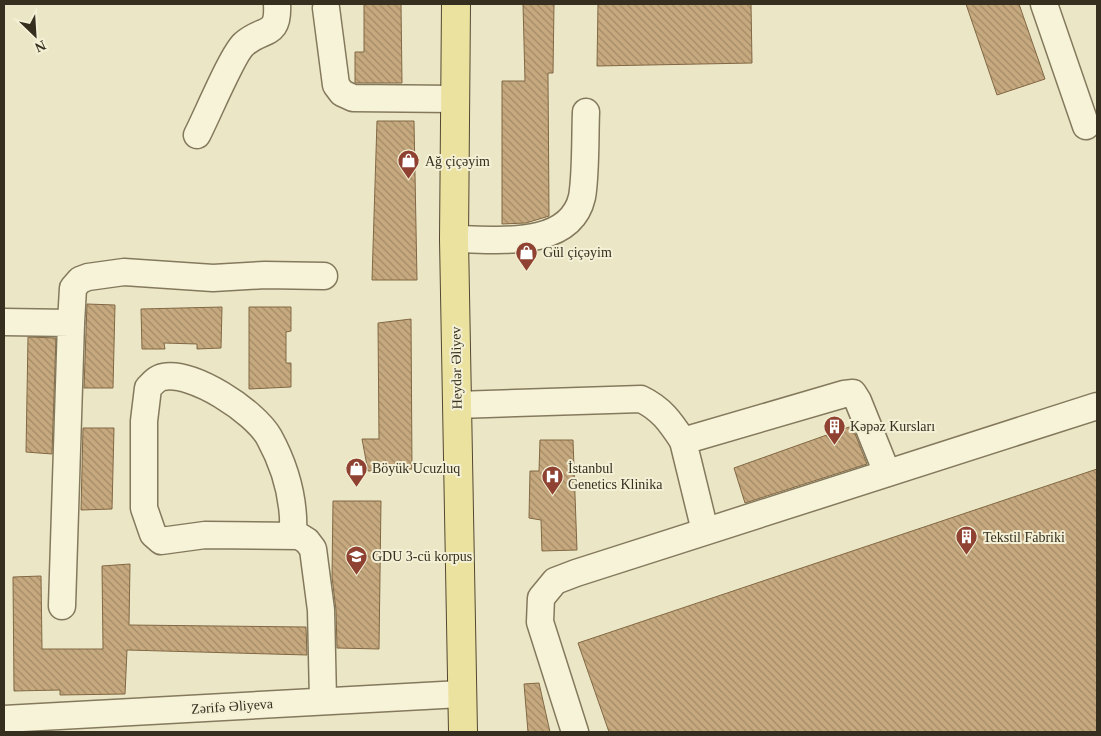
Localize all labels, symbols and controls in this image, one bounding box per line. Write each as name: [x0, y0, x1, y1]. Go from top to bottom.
north arrow: [10, 10, 60, 60]
text: N: [33, 37, 48, 55]
shop icon: Ağ çiçəyim: [397, 149, 421, 180]
place label: Ağ çiçəyim: [425, 154, 490, 169]
shop icon: Gül çiçəyim: [515, 240, 539, 271]
place label: Gül çiçəyim: [543, 245, 612, 260]
street label: Heydər Əliyev: [448, 326, 465, 410]
building icon: Kəpəz Kursları: [822, 414, 846, 445]
place label: Kəpəz Kursları: [850, 419, 935, 434]
shop icon: Böyük Ucuzluq: [344, 456, 368, 487]
place label: Böyük Ucuzluq: [372, 461, 460, 476]
place label: İstanbul Genetics Klinika: [568, 461, 663, 492]
hospital icon: İstanbul Genetics Klinika: [540, 464, 564, 495]
building icon: Tekstil Fabriki: [955, 525, 979, 556]
place label: Tekstil Fabriki: [983, 530, 1065, 545]
school or university icon: GDU 3-cü korpus: [344, 544, 368, 575]
place label: GDU 3-cü korpus: [372, 549, 472, 564]
street label: Zərifə Əliyeva: [191, 696, 274, 717]

